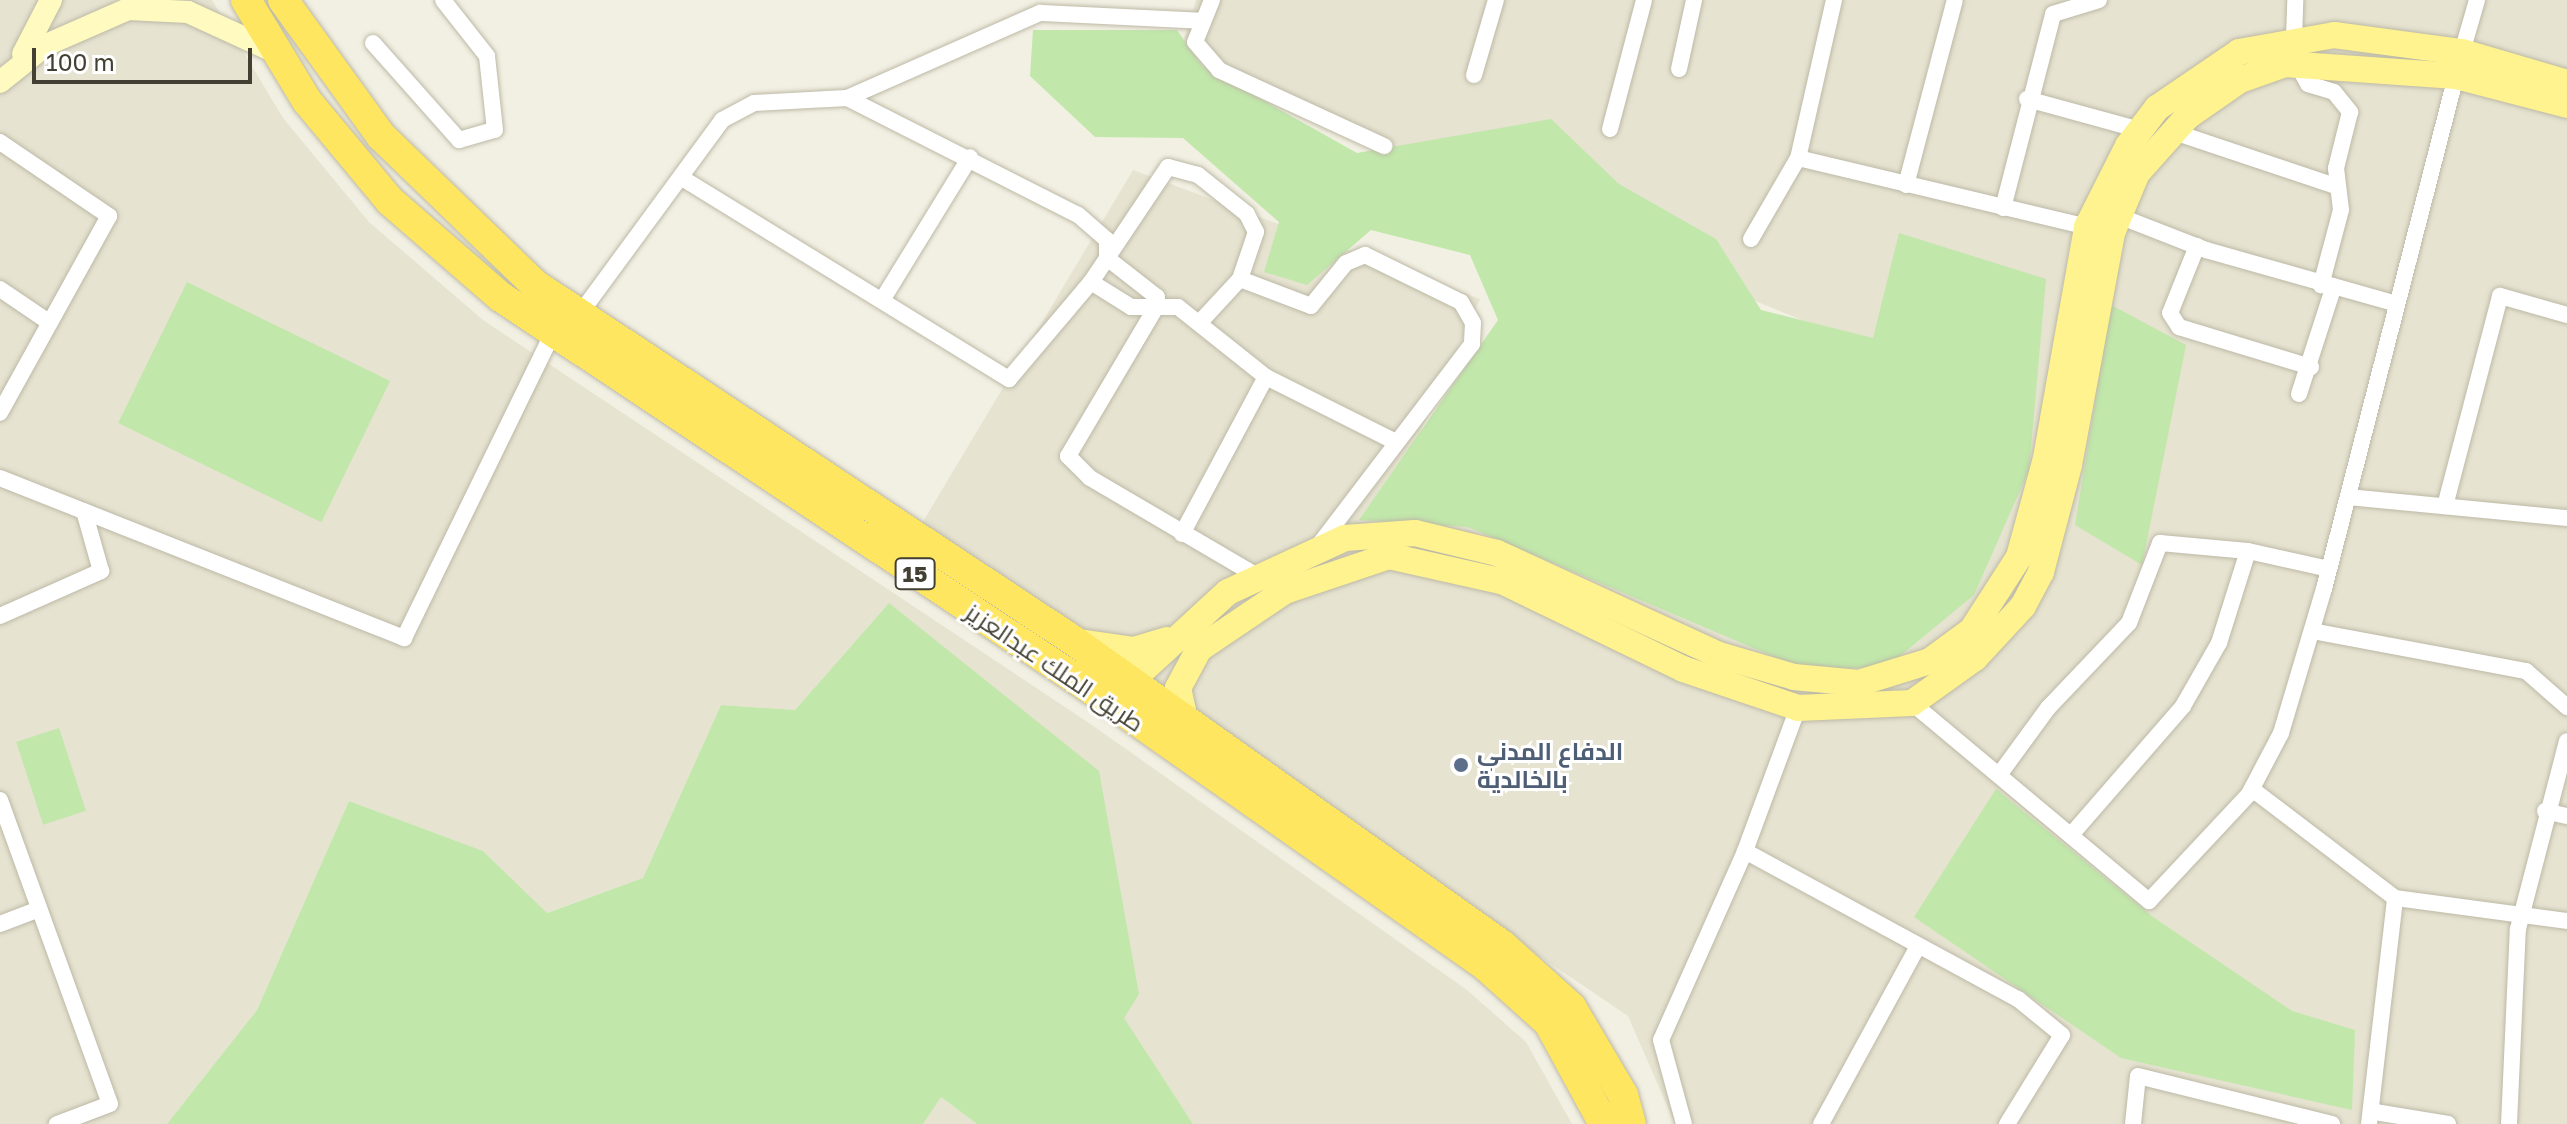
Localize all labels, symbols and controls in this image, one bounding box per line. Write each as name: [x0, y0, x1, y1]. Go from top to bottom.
scale bar: [36, 32, 256, 82]
text: 100 m: [46, 47, 115, 76]
road number: 15: [893, 556, 937, 592]
street label: طريق الملك عبدالعزيز: [961, 597, 1149, 737]
place label: الدفاع المدني بالخالدية: [1477, 737, 1623, 793]
marker: الدفاع المدني بالخالدية: [1452, 756, 1470, 774]

